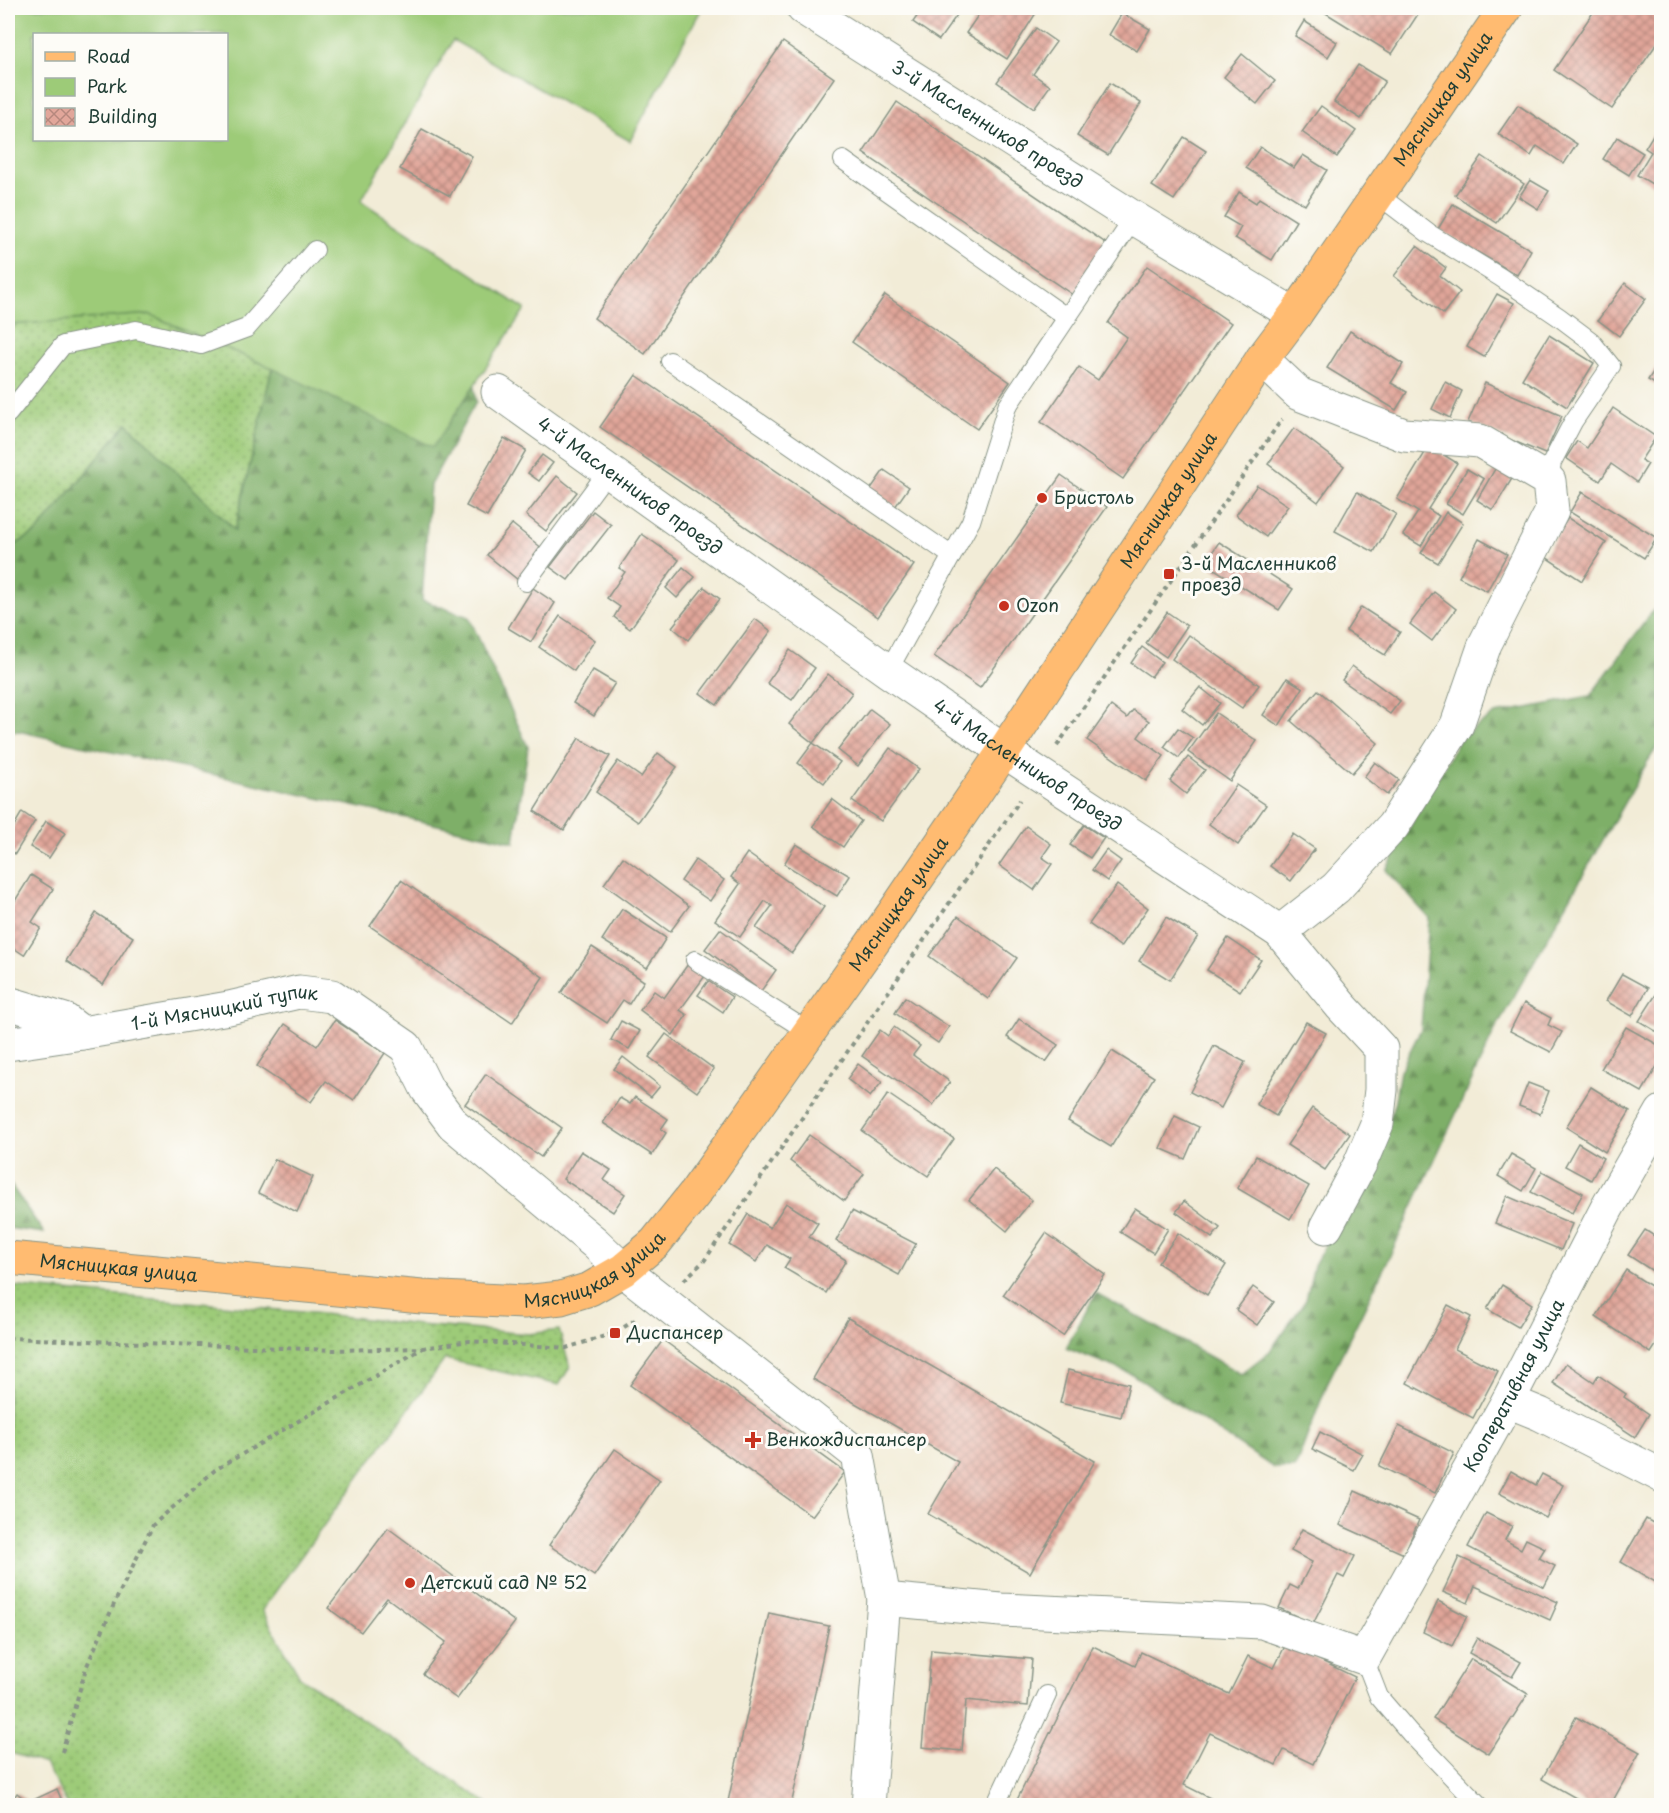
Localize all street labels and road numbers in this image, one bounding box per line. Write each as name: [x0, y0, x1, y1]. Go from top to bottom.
street label: Мясницкая улица: [1386, 25, 1499, 171]
street label: 3-й Масленников проезд: [887, 53, 1089, 194]
street label: 4-й Масленников проезд: [532, 409, 729, 561]
street label: Мясницкая улица: [1113, 425, 1223, 573]
street label: 4-й Масленников проезд: [928, 691, 1128, 837]
street label: Мясницкая улица: [841, 830, 954, 976]
street label: 1-й Мясницкий тупик: [129, 977, 320, 1036]
street label: Мясницкая улица: [522, 1225, 672, 1314]
street label: Мясницкая улица: [38, 1246, 200, 1288]
street label: Кооперативная улица: [1456, 1293, 1571, 1477]

